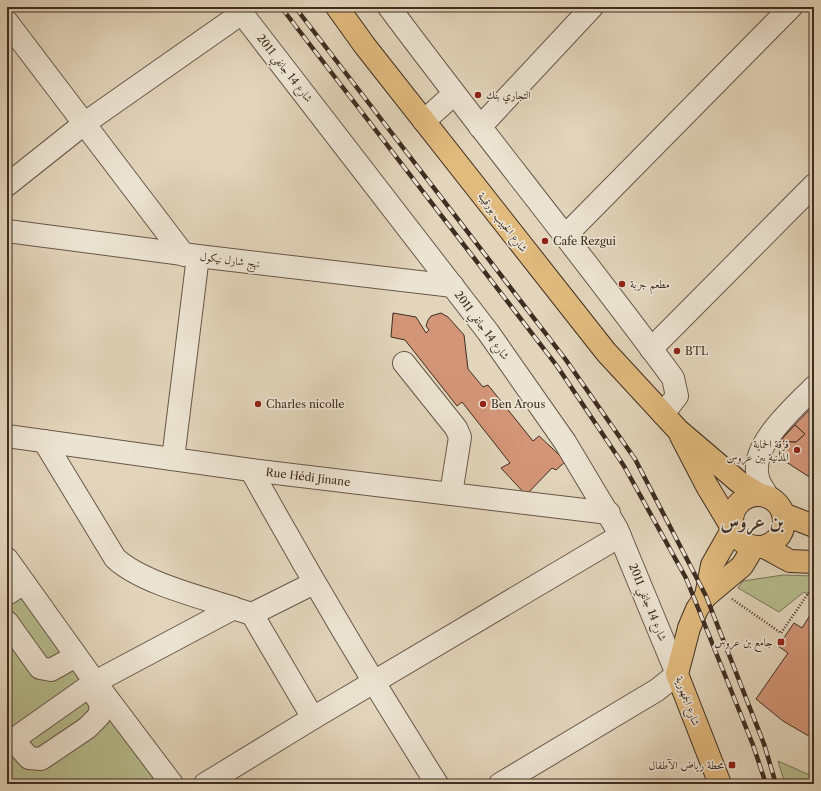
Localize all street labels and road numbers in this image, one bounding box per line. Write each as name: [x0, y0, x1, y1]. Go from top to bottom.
street label: شارع 14 جانفي 2011: [251, 31, 316, 107]
street label: شارع الحبيب بورقيبة: [473, 189, 531, 257]
street label: نهج شارل نيكول: [199, 249, 261, 275]
street label: شارع 14 جانفي 2011: [448, 288, 512, 365]
street label: Rue Hédi Jinane: [265, 465, 351, 489]
street label: شارع 14 جانفي 2011: [622, 561, 670, 644]
street label: شارع الجمهورية: [670, 674, 703, 729]

